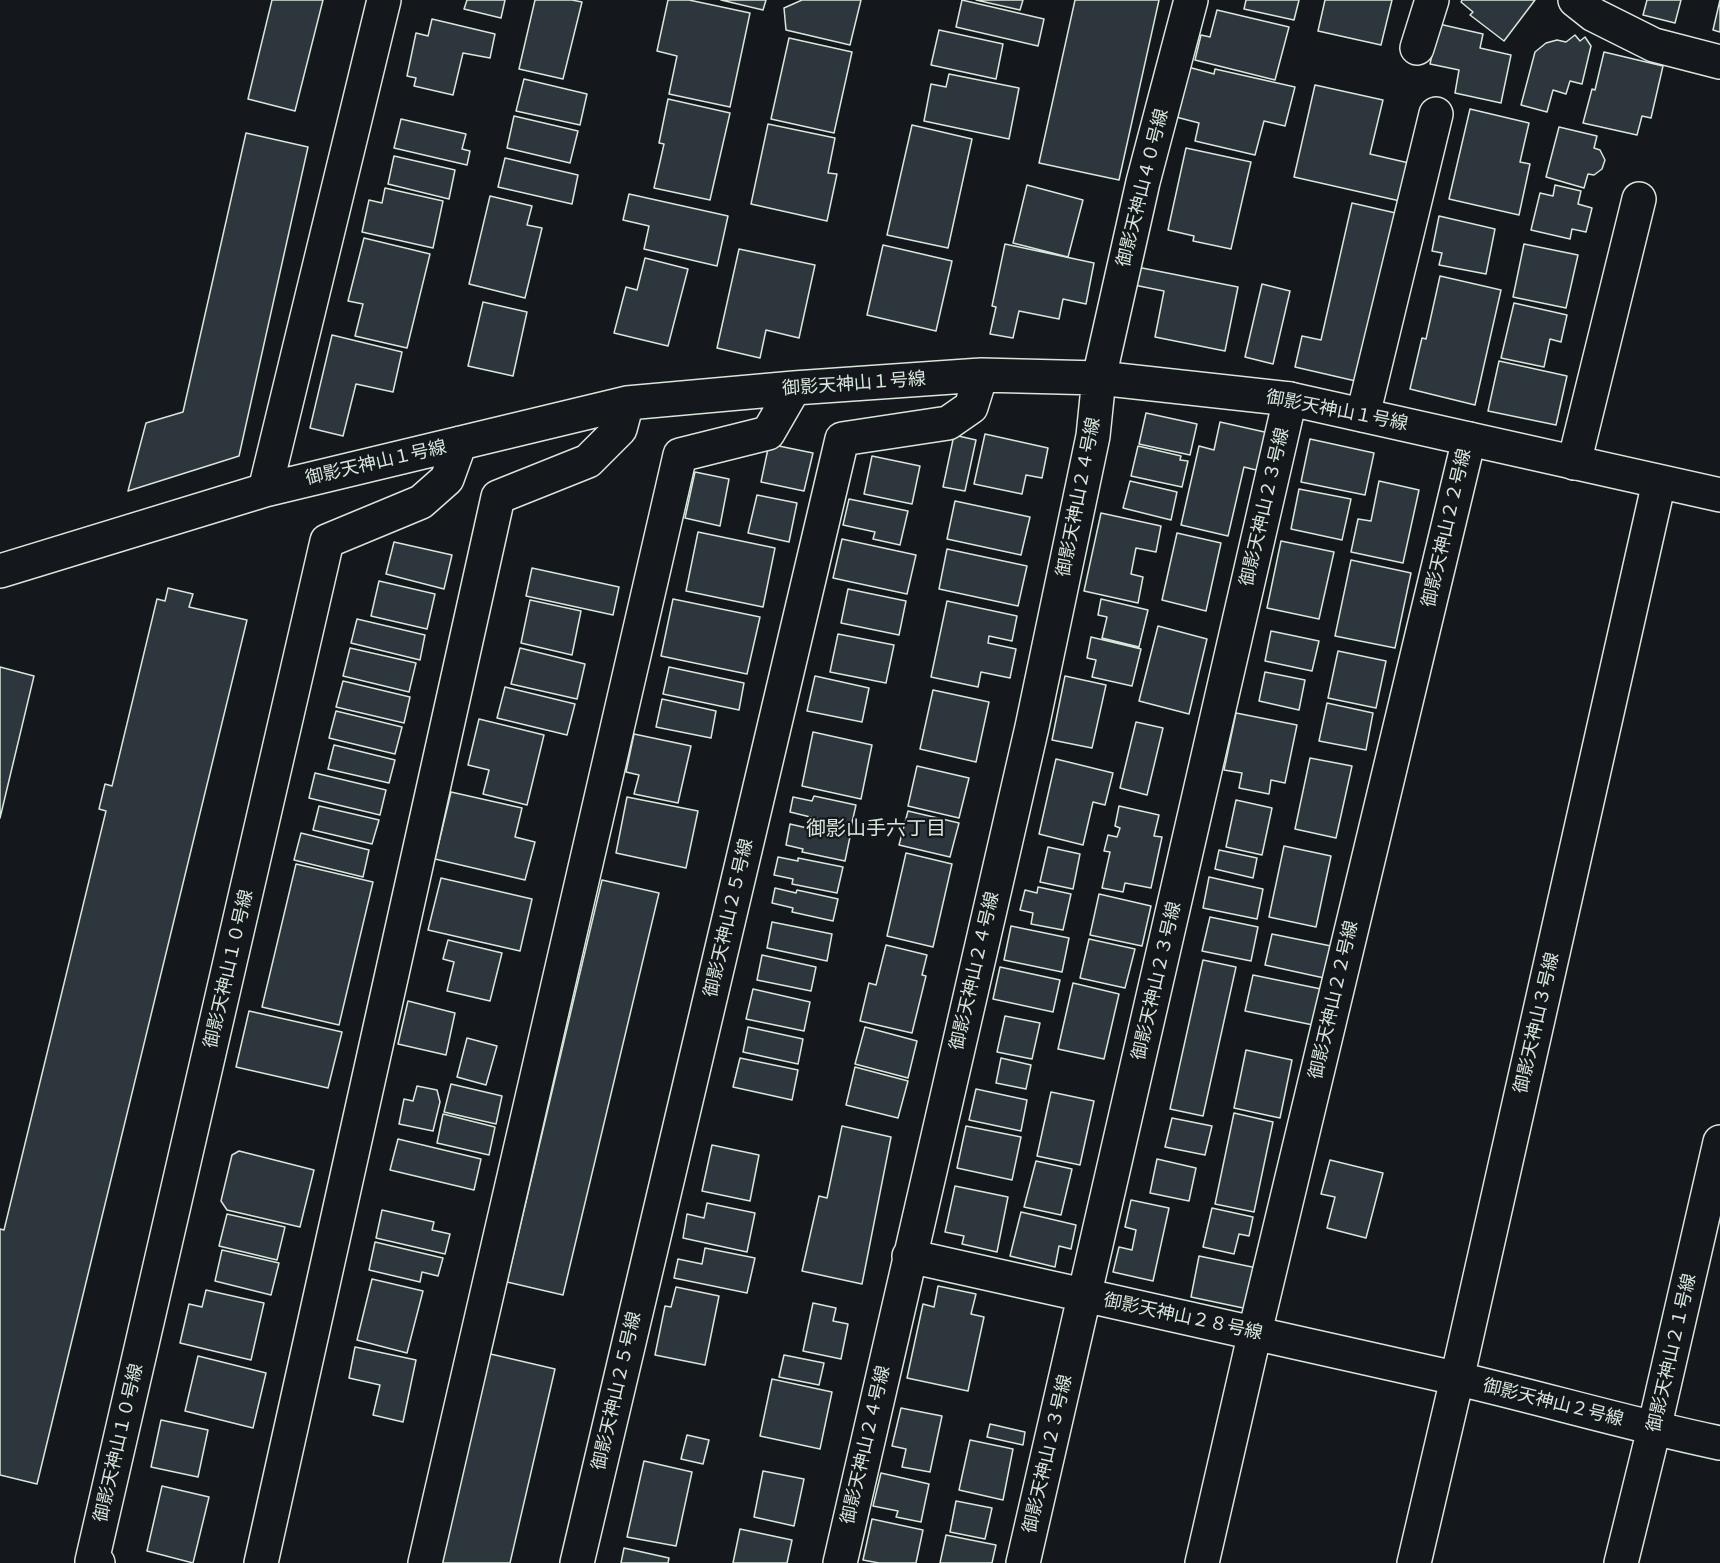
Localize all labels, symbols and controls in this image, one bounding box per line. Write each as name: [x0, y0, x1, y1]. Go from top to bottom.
street label: 御影天神山４０号線: [1113, 107, 1173, 269]
street label: 御影天神山１号線: [781, 368, 927, 400]
street label: 御影天神山１号線: [1264, 387, 1410, 435]
street label: 御影天神山２４号線: [1053, 415, 1105, 579]
street label: 御影天神山２３号線: [1236, 426, 1294, 588]
street label: 御影天神山１号線: [303, 436, 449, 490]
street label: 御影天神山２２号線: [1418, 447, 1476, 609]
district label: 御影山手六丁目: [806, 817, 946, 841]
street label: 御影天神山２５号線: [700, 837, 758, 999]
street label: 御影天神山１０号線: [200, 888, 258, 1050]
street label: 御影天神山２４号線: [946, 890, 1004, 1052]
street label: 御影天神山２３号線: [1128, 900, 1186, 1062]
street label: 御影天神山２２号線: [1305, 919, 1363, 1081]
street label: 御影天神山３号線: [1510, 950, 1564, 1096]
street label: 御影天神山２１号線: [1643, 1272, 1701, 1434]
street label: 御影天神山２８号線: [1102, 1290, 1264, 1344]
street label: 御影天神山２５号線: [588, 1310, 646, 1472]
street label: 御影天神山１０号線: [90, 1362, 148, 1524]
street label: 御影天神山２４号線: [837, 1364, 895, 1526]
street label: 御影天神山２３号線: [1019, 1373, 1077, 1535]
street label: 御影天神山２号線: [1481, 1375, 1625, 1431]

